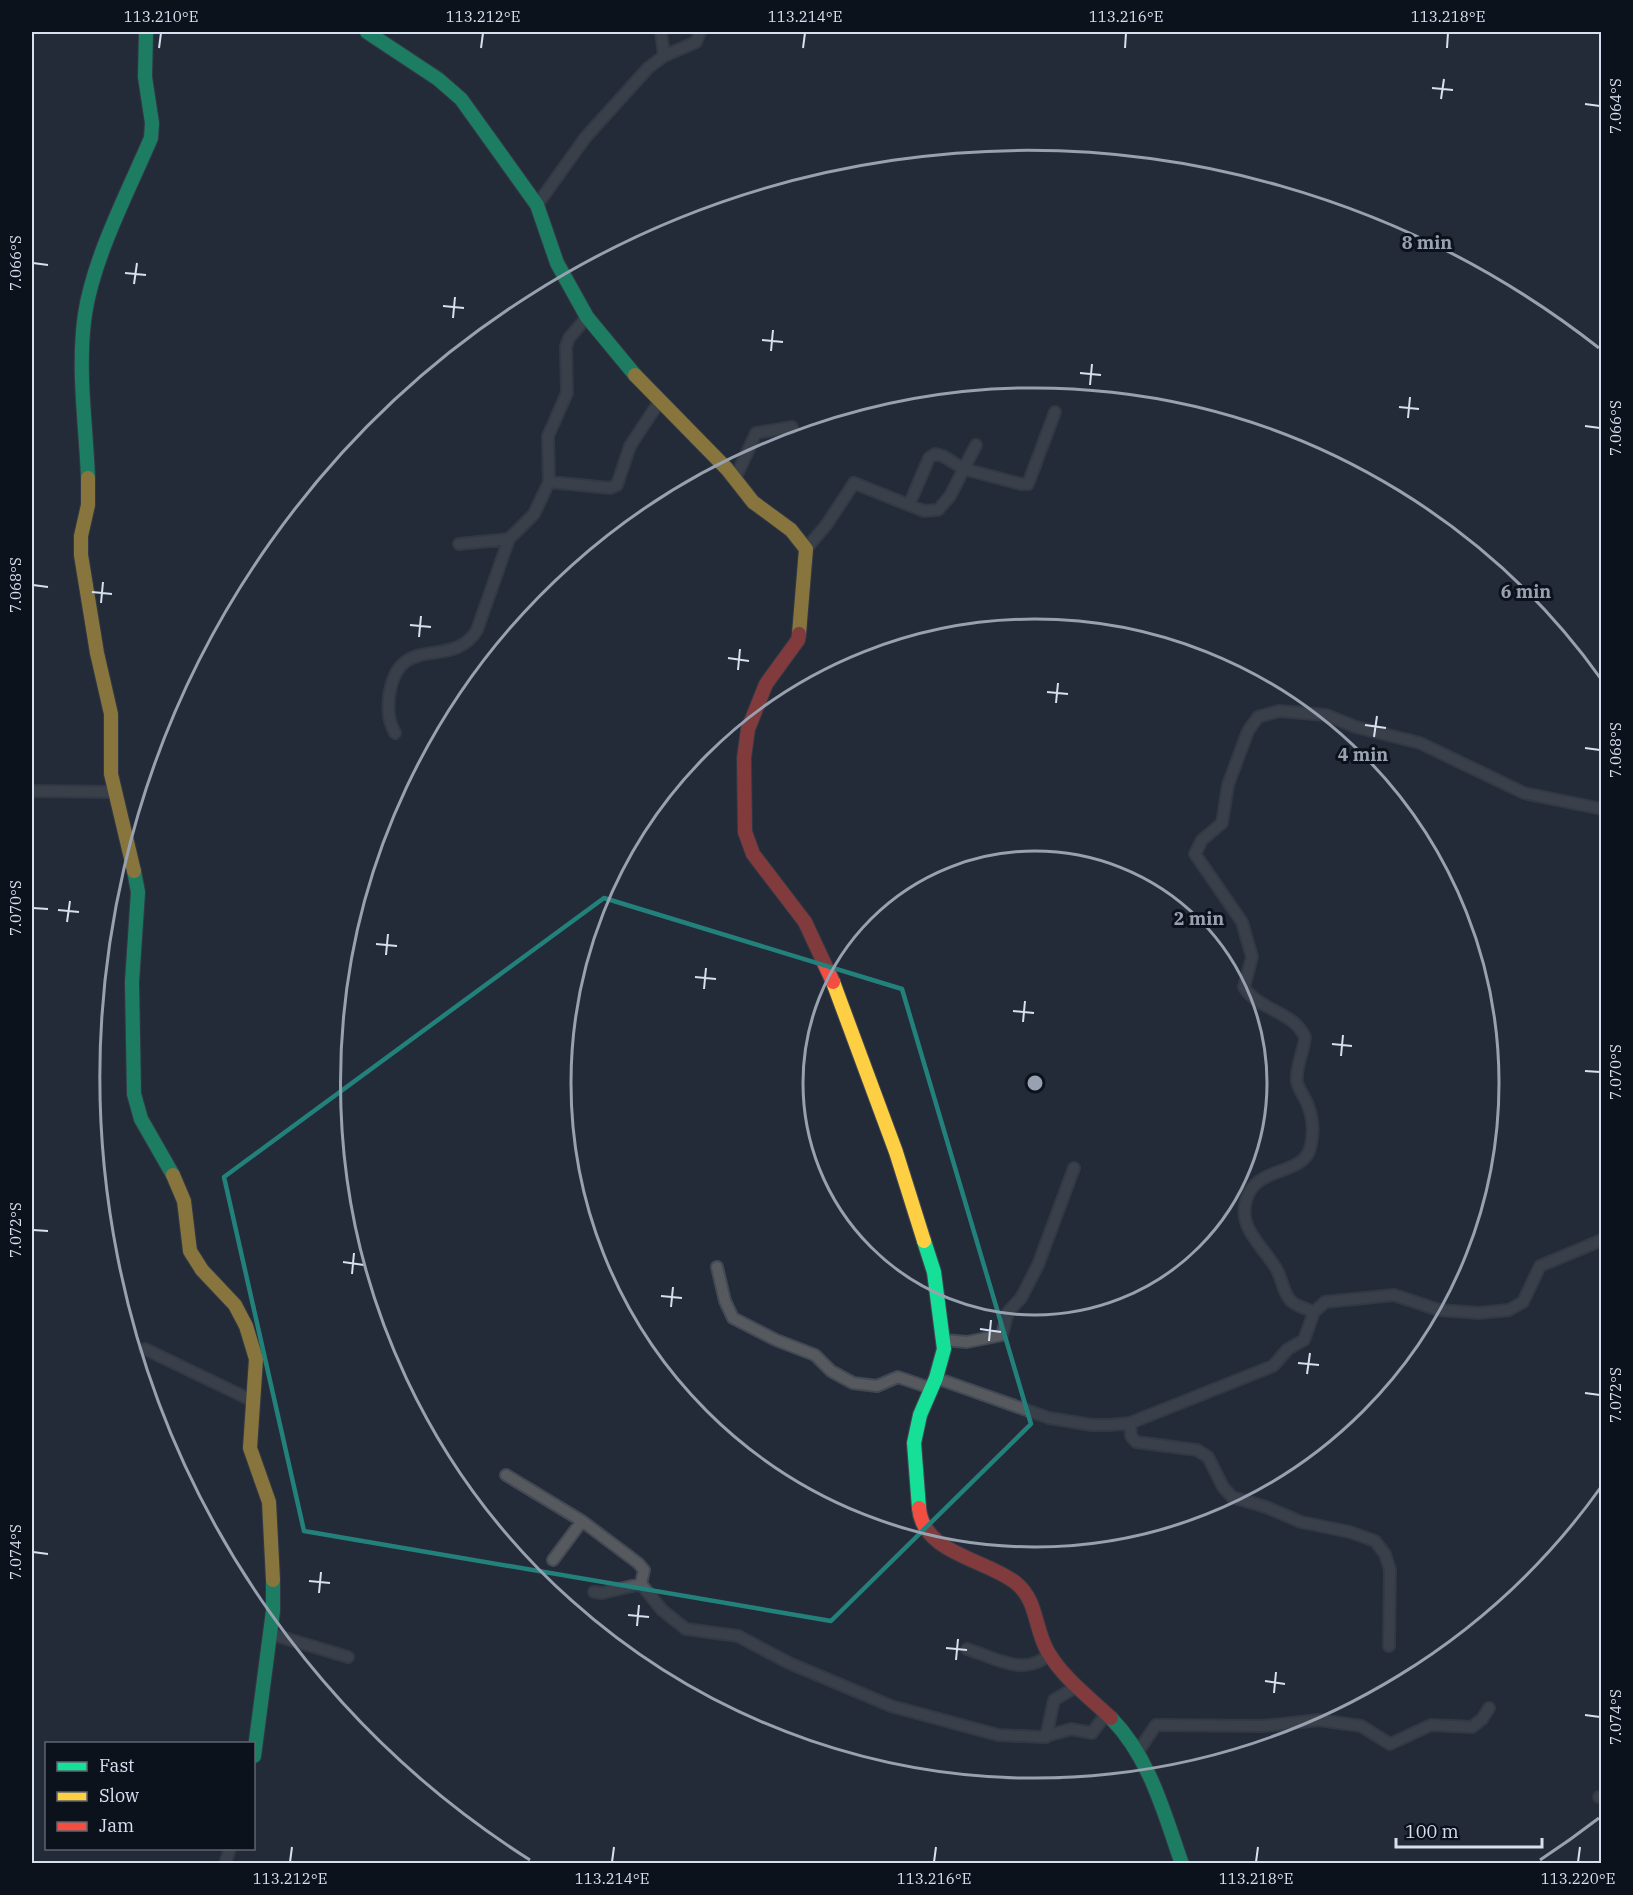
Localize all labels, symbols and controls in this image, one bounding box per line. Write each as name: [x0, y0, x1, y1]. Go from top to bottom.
text: 113.210°E: [124, 7, 198, 26]
text: 113.212°E: [446, 7, 520, 26]
text: 113.214°E: [768, 7, 842, 26]
text: 113.216°E: [1089, 7, 1163, 26]
text: 113.218°E: [1411, 7, 1485, 26]
text: 7.064°S: [1606, 78, 1625, 134]
text: 8 min: [1402, 231, 1452, 254]
text: 7.066°S: [6, 235, 25, 291]
text: 7.066°S: [1606, 400, 1625, 456]
text: 7.068°S: [6, 557, 25, 613]
text: 6 min: [1501, 580, 1551, 603]
text: 7.068°S: [1606, 722, 1625, 778]
text: 4 min: [1338, 743, 1388, 766]
text: 7.070°S: [6, 880, 25, 936]
text: 2 min: [1174, 907, 1224, 930]
text: 7.070°S: [1606, 1044, 1625, 1100]
centre of rings: [1025, 1073, 1045, 1093]
text: 7.072°S: [6, 1202, 25, 1258]
text: 7.072°S: [1606, 1367, 1625, 1423]
text: 7.074°S: [6, 1524, 25, 1580]
text: 7.074°S: [1606, 1689, 1625, 1745]
legend: [45, 1742, 255, 1850]
text: Fast: [99, 1754, 134, 1777]
text: Slow: [99, 1784, 139, 1807]
scale bar: [1396, 1811, 1542, 1849]
text: Jam: [99, 1814, 134, 1837]
text: 100 m: [1405, 1820, 1459, 1843]
text: 113.212°E: [253, 1869, 327, 1888]
text: 113.214°E: [575, 1869, 649, 1888]
text: 113.216°E: [897, 1869, 971, 1888]
text: 113.218°E: [1219, 1869, 1293, 1888]
text: 113.220°E: [1541, 1869, 1615, 1888]

